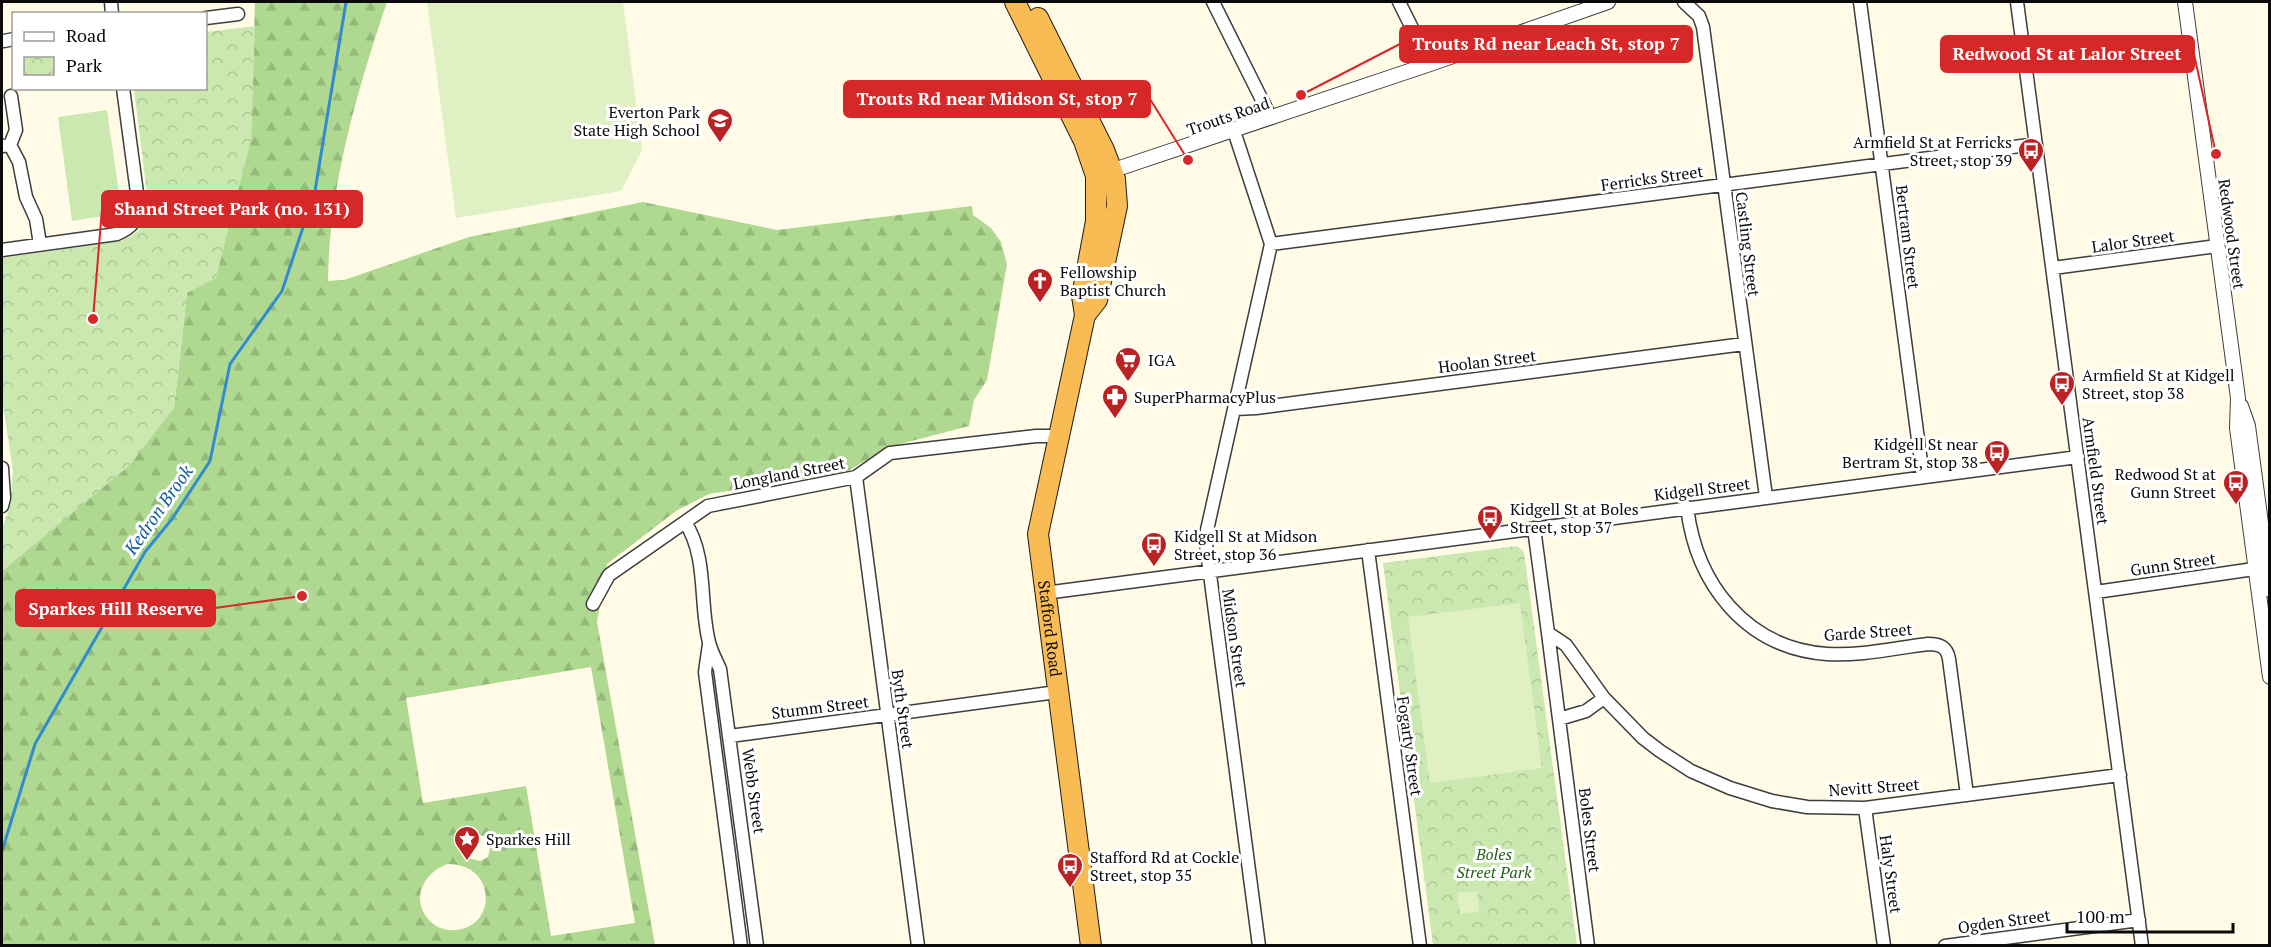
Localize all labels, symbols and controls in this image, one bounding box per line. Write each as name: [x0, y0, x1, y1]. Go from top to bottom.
legend: [12, 12, 207, 90]
text: Road: [66, 23, 106, 47]
callout: Trouts Rd near Leach St, stop 7: [1400, 26, 1692, 62]
text: Trouts Rd near Leach St, stop 7: [1412, 31, 1680, 55]
callout: Redwood St at Lalor Street: [1941, 36, 2194, 72]
text: Redwood St at Lalor Street: [1953, 41, 2181, 65]
text: Park: [66, 53, 103, 77]
callout: Trouts Rd near Midson St, stop 7: [844, 81, 1150, 117]
text: Trouts Rd near Midson St, stop 7: [856, 86, 1138, 110]
street label: Trouts Road: [1184, 92, 1272, 140]
place label: Everton Park State High School: [573, 101, 701, 141]
school or university icon: Everton Park State High School: [705, 106, 735, 144]
place label: Armfield St at Ferricks Street, stop 39: [1853, 131, 2012, 171]
bus stop icon: Armfield St at Ferricks Street, stop 39: [2016, 136, 2046, 174]
street label: Ferricks Street: [1599, 160, 1705, 196]
street label: Redwood Street: [2213, 177, 2251, 291]
street label: Bertram Street: [1891, 184, 1925, 290]
street label: Castling Street: [1731, 190, 1765, 298]
callout: Shand Street Park (no. 131): [102, 191, 362, 227]
text: Shand Street Park (no. 131): [114, 196, 350, 220]
street label: Lalor Street: [2090, 224, 2176, 258]
place label: Fellowship Baptist Church: [1060, 261, 1167, 301]
church icon: Fellowship Baptist Church: [1025, 266, 1055, 304]
street label: Hoolan Street: [1437, 344, 1537, 378]
supermarket icon: IGA: [1113, 345, 1143, 383]
place label: IGA: [1148, 349, 1176, 371]
place label: Armfield St at Kidgell Street, stop 38: [2082, 364, 2235, 404]
bus stop icon: Armfield St at Kidgell Street, stop 38: [2047, 369, 2077, 407]
pharmacy icon: SuperPharmacyPlus: [1100, 382, 1130, 420]
place label: SuperPharmacyPlus: [1134, 386, 1276, 408]
street label: Armfield Street: [2078, 416, 2114, 526]
place label: Kidgell St near Bertram St, stop 38: [1842, 433, 1979, 473]
bus stop icon: Kidgell St near Bertram St, stop 38: [1982, 438, 2012, 476]
street label: Longland Street: [731, 451, 847, 495]
water label: Kedron Brook: [118, 460, 198, 560]
place label: Redwood St at Gunn Street: [2115, 463, 2216, 503]
bus stop icon: Redwood St at Gunn Street: [2221, 468, 2251, 506]
street label: Kidgell Street: [1653, 472, 1751, 506]
place label: Kidgell St at Boles Street, stop 37: [1510, 498, 1639, 538]
bus stop icon: Kidgell St at Boles Street, stop 37: [1475, 503, 1505, 541]
place label: Kidgell St at Midson Street, stop 36: [1174, 525, 1318, 565]
bus stop icon: Kidgell St at Midson Street, stop 36: [1139, 530, 1169, 568]
street label: Gunn Street: [2129, 547, 2217, 581]
street label: Stafford Road: [1033, 579, 1067, 678]
street label: Midson Street: [1217, 587, 1253, 689]
callout: Sparkes Hill Reserve: [16, 590, 215, 626]
text: Sparkes Hill Reserve: [29, 596, 204, 620]
street label: Garde Street: [1823, 618, 1913, 646]
street label: Byth Street: [887, 668, 919, 750]
street label: Stumm Street: [770, 690, 870, 724]
street label: Fogarty Street: [1392, 695, 1428, 797]
street label: Webb Street: [737, 747, 771, 835]
street label: Nevitt Street: [1828, 773, 1920, 801]
street label: Boles Street: [1574, 786, 1606, 874]
place icon: Sparkes Hill: [452, 824, 482, 862]
place label: Sparkes Hill: [486, 828, 571, 850]
street label: Haly Street: [1875, 833, 1907, 915]
park label: Boles Street Park: [1456, 843, 1532, 883]
place label: Stafford Rd at Cockle Street, stop 35: [1090, 846, 1239, 886]
bus stop icon: Stafford Rd at Cockle Street, stop 35: [1055, 851, 1085, 889]
scale bar: [2067, 896, 2234, 934]
street label: Ogden Street: [1956, 904, 2052, 938]
text: 100 m: [2076, 904, 2125, 928]

